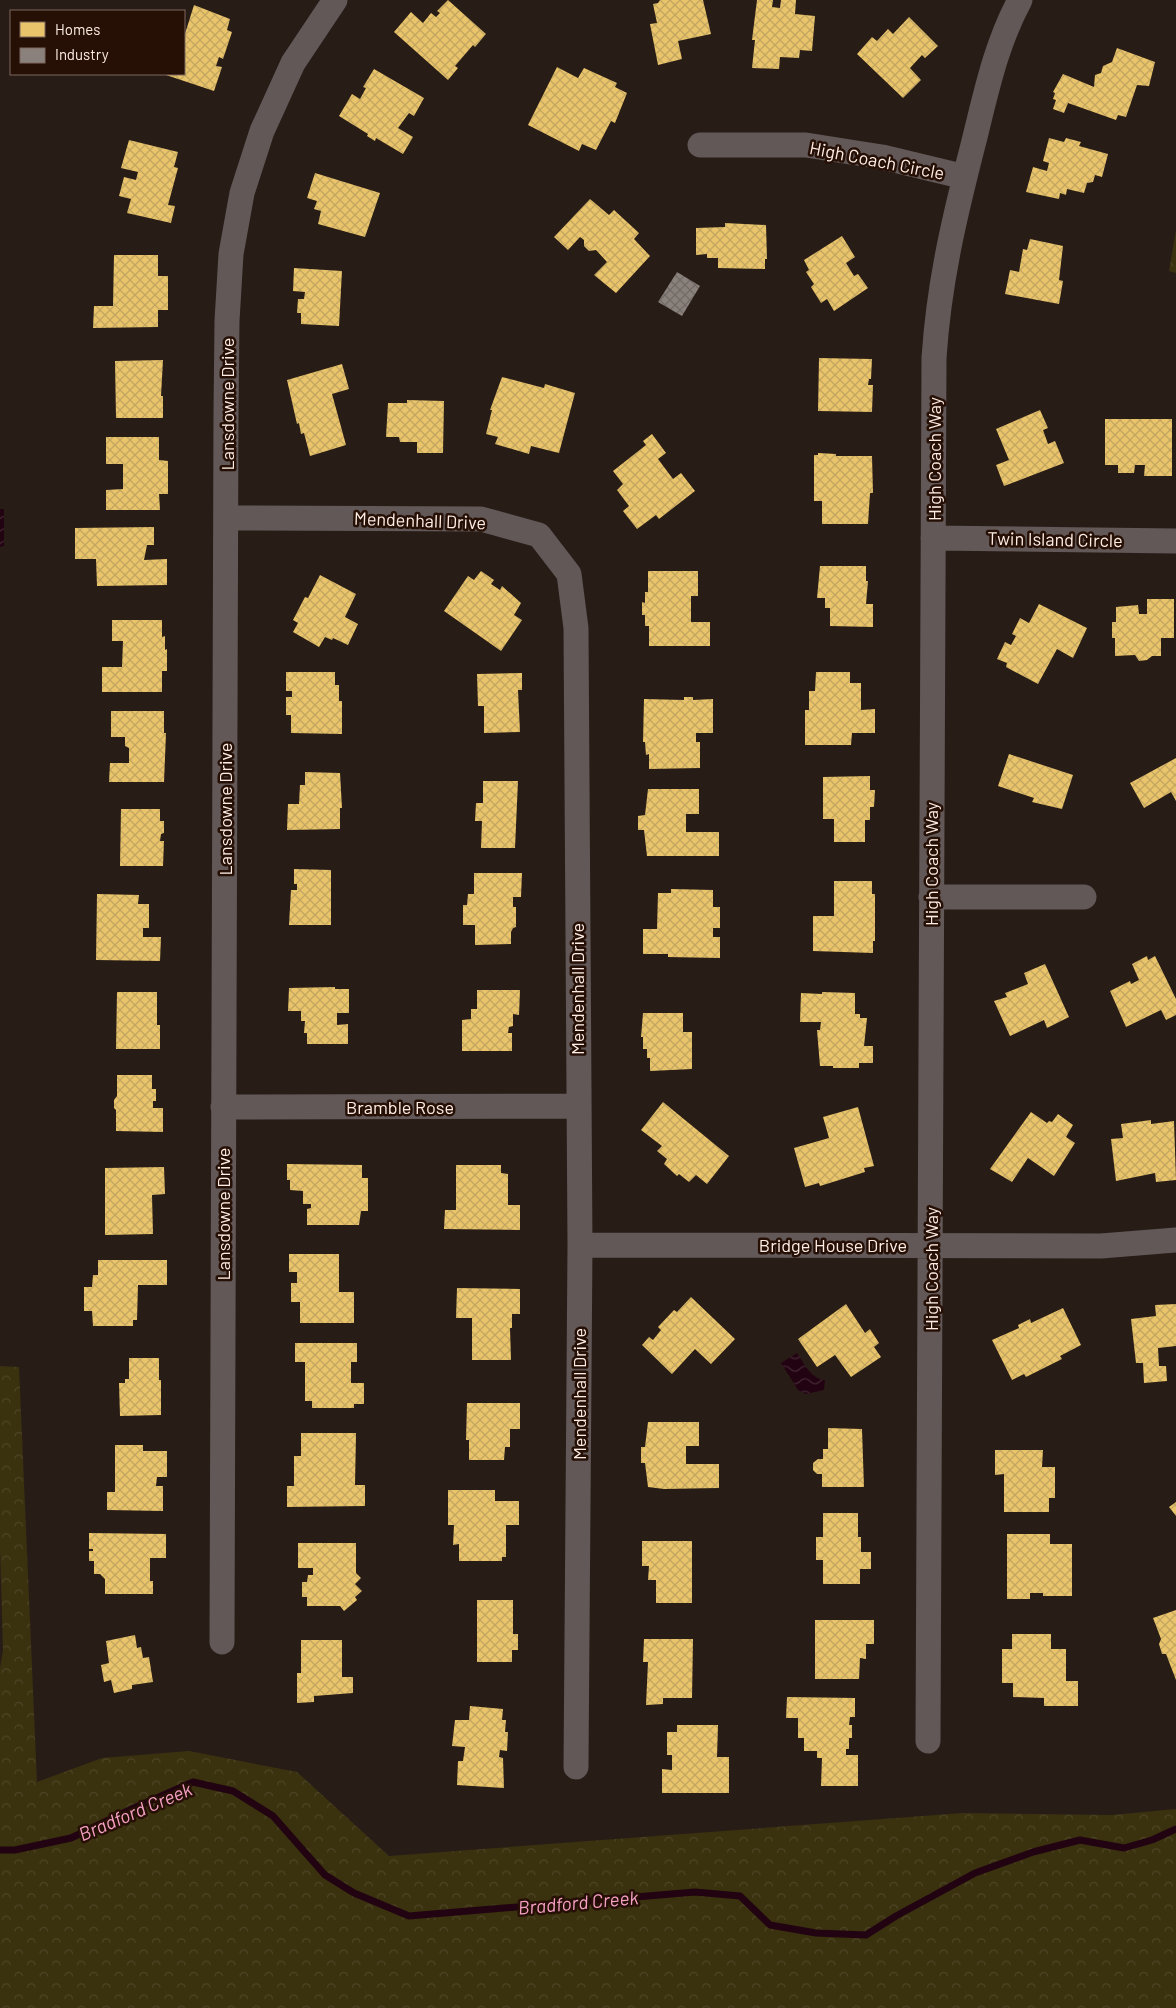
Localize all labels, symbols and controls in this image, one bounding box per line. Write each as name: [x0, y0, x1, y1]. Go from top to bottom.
legend: [10, 10, 185, 75]
text: Homes: [55, 20, 100, 38]
text: Industry: [55, 45, 109, 63]
street label: High Coach Circle: [808, 136, 946, 184]
street label: Lansdowne Drive: [216, 338, 238, 470]
street label: High Coach Way: [923, 397, 945, 521]
street label: Mendenhall Drive: [354, 507, 486, 533]
street label: Twin Island Circle: [987, 527, 1123, 551]
street label: Lansdowne Drive: [214, 743, 236, 875]
street label: High Coach Way: [920, 802, 942, 926]
street label: Mendenhall Drive: [566, 923, 588, 1055]
street label: Bramble Rose: [346, 1096, 454, 1118]
street label: Lansdowne Drive: [212, 1148, 234, 1280]
street label: High Coach Way: [920, 1207, 942, 1331]
street label: Bridge House Drive: [759, 1234, 907, 1256]
street label: Mendenhall Drive: [568, 1328, 590, 1460]
water label: Bradford Creek: [75, 1776, 196, 1845]
water label: Bradford Creek: [517, 1885, 640, 1919]

